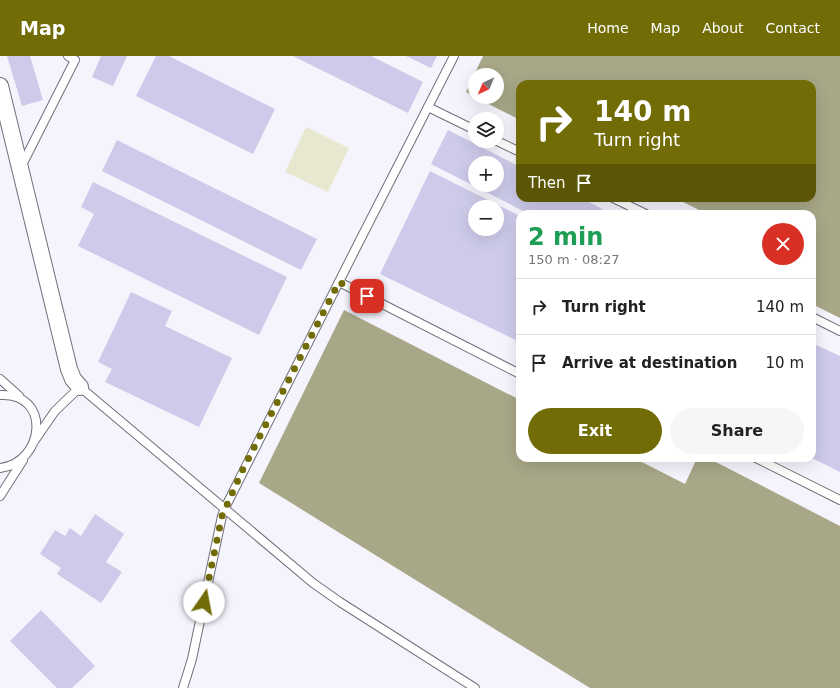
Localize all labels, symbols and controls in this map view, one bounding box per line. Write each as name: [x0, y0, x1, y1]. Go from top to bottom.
text: Map: [20, 17, 65, 39]
text: Home: [587, 20, 629, 36]
text: Map: [651, 20, 680, 36]
text: About: [702, 20, 744, 36]
text: Contact: [766, 20, 820, 36]
north arrow: [468, 68, 504, 104]
map controls: [468, 68, 504, 236]
text: 140 m: [594, 95, 691, 128]
icon: right: [528, 96, 580, 148]
button: layers: [468, 112, 504, 148]
text: Turn right: [594, 129, 680, 150]
button: +: [468, 156, 504, 192]
icon: arrive: [573, 172, 595, 194]
text: Then: [528, 174, 565, 192]
button: −: [468, 200, 504, 236]
text: 2 min: [528, 223, 603, 251]
button: close: [762, 223, 804, 265]
text: 150 m · 08:27: [528, 252, 619, 267]
pin: [350, 279, 384, 313]
icon: arrive: [356, 285, 378, 307]
icon: right: [528, 296, 550, 318]
text: Turn right: [562, 298, 646, 316]
text: 140 m: [756, 298, 804, 316]
icon: arrive: [528, 352, 550, 374]
text: Arrive at destination: [562, 354, 737, 372]
text: 10 m: [766, 354, 804, 372]
button: Exit: [528, 408, 662, 454]
button: Share: [670, 408, 804, 454]
position arrow: [183, 581, 225, 623]

